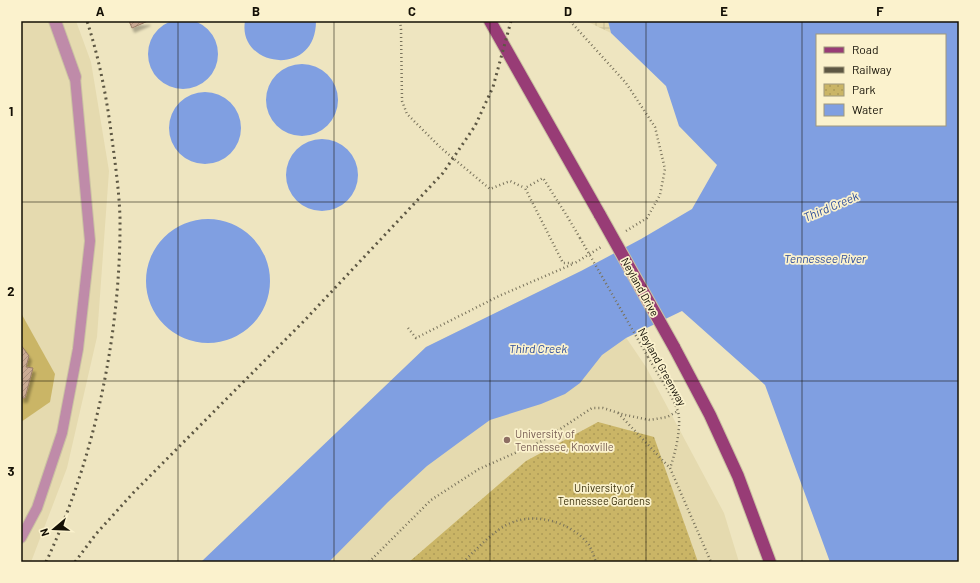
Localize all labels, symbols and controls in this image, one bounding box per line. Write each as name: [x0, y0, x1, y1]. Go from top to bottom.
text: A: [96, 3, 105, 19]
text: B: [252, 3, 260, 19]
text: C: [408, 3, 416, 19]
text: D: [564, 3, 572, 19]
text: E: [720, 3, 728, 19]
text: F: [876, 3, 884, 19]
legend: [816, 34, 946, 126]
text: Road: [852, 42, 879, 56]
text: Railway: [852, 62, 892, 76]
text: Park: [852, 82, 876, 96]
text: Water: [852, 102, 884, 116]
text: 1: [9, 103, 13, 119]
water label: Third Creek: [801, 188, 860, 224]
water label: Tennessee River: [784, 251, 867, 265]
street label: Neyland Drive: [619, 255, 662, 318]
text: 2: [7, 283, 15, 299]
street label: Neyland Greenway: [636, 325, 689, 408]
water label: Third Creek: [509, 341, 567, 355]
place label: University of Tennessee, Knoxville: [515, 427, 614, 453]
marker: University of Tennessee, Knoxville: [502, 435, 512, 445]
text: 3: [7, 463, 15, 479]
park label: University of Tennessee Gardens: [558, 481, 650, 507]
north arrow: [34, 509, 74, 549]
text: N: [37, 527, 51, 538]

